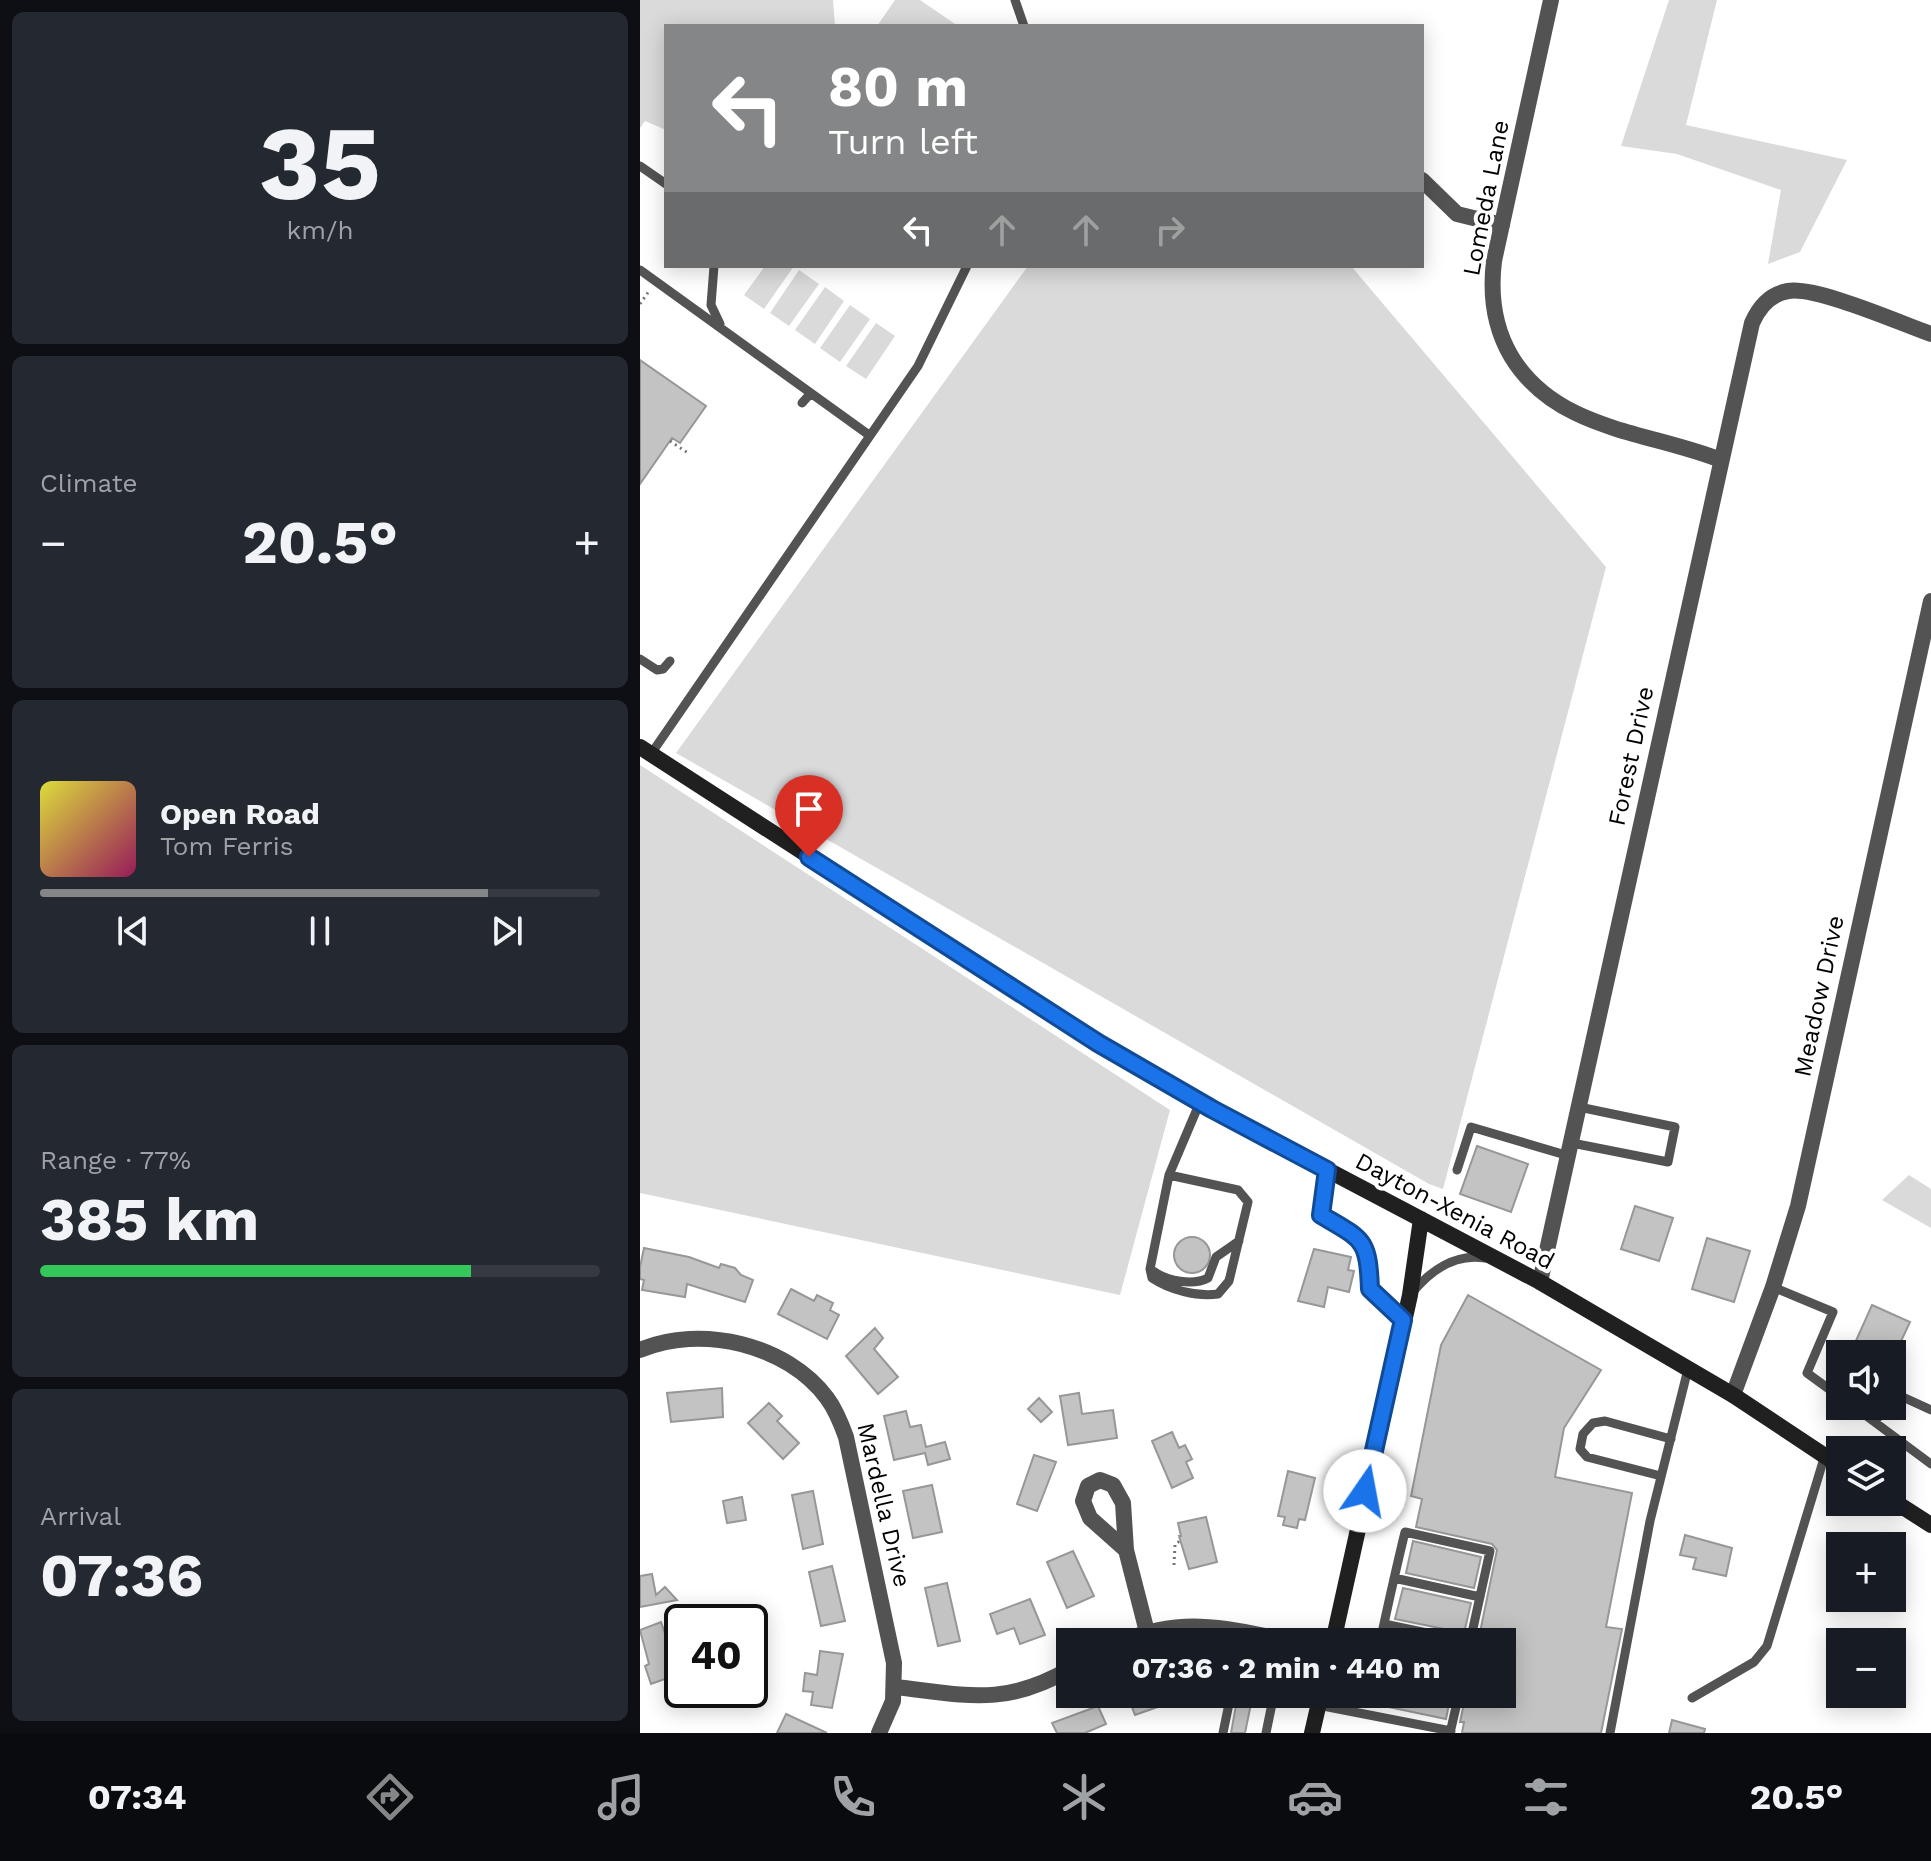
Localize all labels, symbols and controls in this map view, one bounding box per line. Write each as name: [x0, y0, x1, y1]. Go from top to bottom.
text: 80 m: [828, 54, 968, 120]
icon: left: [696, 56, 800, 160]
text: 35: [259, 102, 381, 224]
street label: Lomeda Lane: [1457, 118, 1515, 278]
text: Turn left: [828, 121, 978, 163]
icon: left: [896, 208, 940, 252]
icon: ahead: [980, 208, 1024, 252]
icon: ahead: [1064, 208, 1108, 252]
icon: right: [1148, 208, 1192, 252]
text: km/h: [287, 215, 353, 245]
text: Climate: [40, 468, 138, 498]
text: 20.5°: [242, 507, 398, 578]
text: −: [40, 517, 67, 569]
text: +: [573, 517, 600, 569]
street label: Forest Drive: [1603, 684, 1659, 828]
pin: [775, 775, 843, 857]
icon: arrive: [787, 787, 831, 831]
text: Open Road: [160, 796, 320, 831]
text: Tom Ferris: [160, 831, 293, 861]
icon: previous: [111, 909, 155, 953]
icon: pause: [298, 909, 342, 953]
icon: next: [485, 909, 529, 953]
street label: Meadow Drive: [1788, 913, 1850, 1079]
text: Range · 77%: [40, 1145, 191, 1175]
street label: Dayton-Xenia Road: [1351, 1147, 1559, 1275]
text: 385 km: [40, 1184, 259, 1255]
map controls: [1826, 1340, 1906, 1708]
button: sound: [1826, 1340, 1906, 1420]
street label: Mardella Drive: [851, 1420, 917, 1590]
button: layers: [1826, 1436, 1906, 1516]
position arrow: [1323, 1449, 1407, 1533]
text: Arrival: [40, 1501, 121, 1531]
button: +: [1826, 1532, 1906, 1612]
text: 07:36: [40, 1540, 203, 1611]
speed limit sign: 40: [664, 1604, 768, 1708]
button: −: [1826, 1628, 1906, 1708]
text: 07:36 · 2 min · 440 m: [1131, 1650, 1441, 1685]
icon: directions: [362, 1769, 418, 1825]
icon: music: [593, 1769, 649, 1825]
icon: phone: [825, 1769, 881, 1825]
icon: climate: [1056, 1769, 1112, 1825]
icon: car: [1287, 1769, 1343, 1825]
icon: filters: [1518, 1769, 1574, 1825]
text: 07:34: [88, 1776, 187, 1818]
text: 20.5°: [1750, 1776, 1843, 1818]

